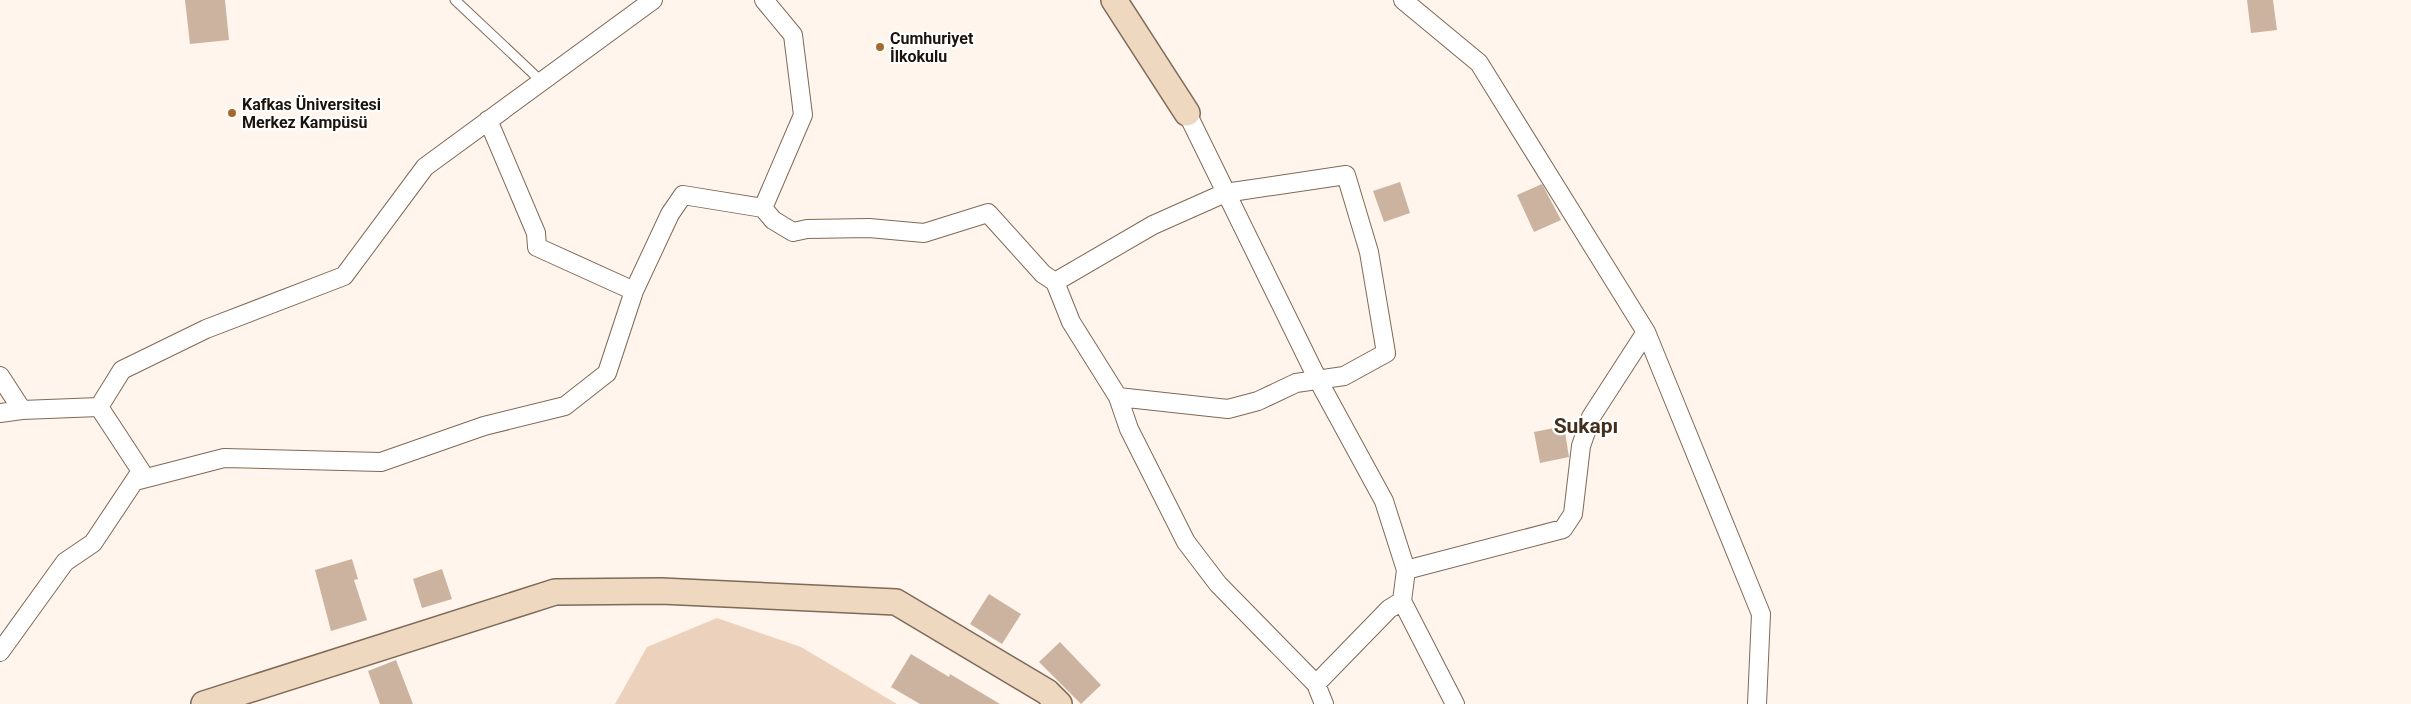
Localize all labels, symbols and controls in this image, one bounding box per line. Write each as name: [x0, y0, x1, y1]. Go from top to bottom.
place label: Cumhuriyet İlkokulu: [890, 29, 974, 66]
marker: Cumhuriyet İlkokulu: [874, 41, 886, 53]
place label: Kafkas Üniversitesi Merkez Kampüsü: [242, 95, 381, 132]
marker: Kafkas Üniversitesi Merkez Kampüsü: [226, 107, 238, 119]
district label: Sukapı: [1554, 414, 1618, 438]

